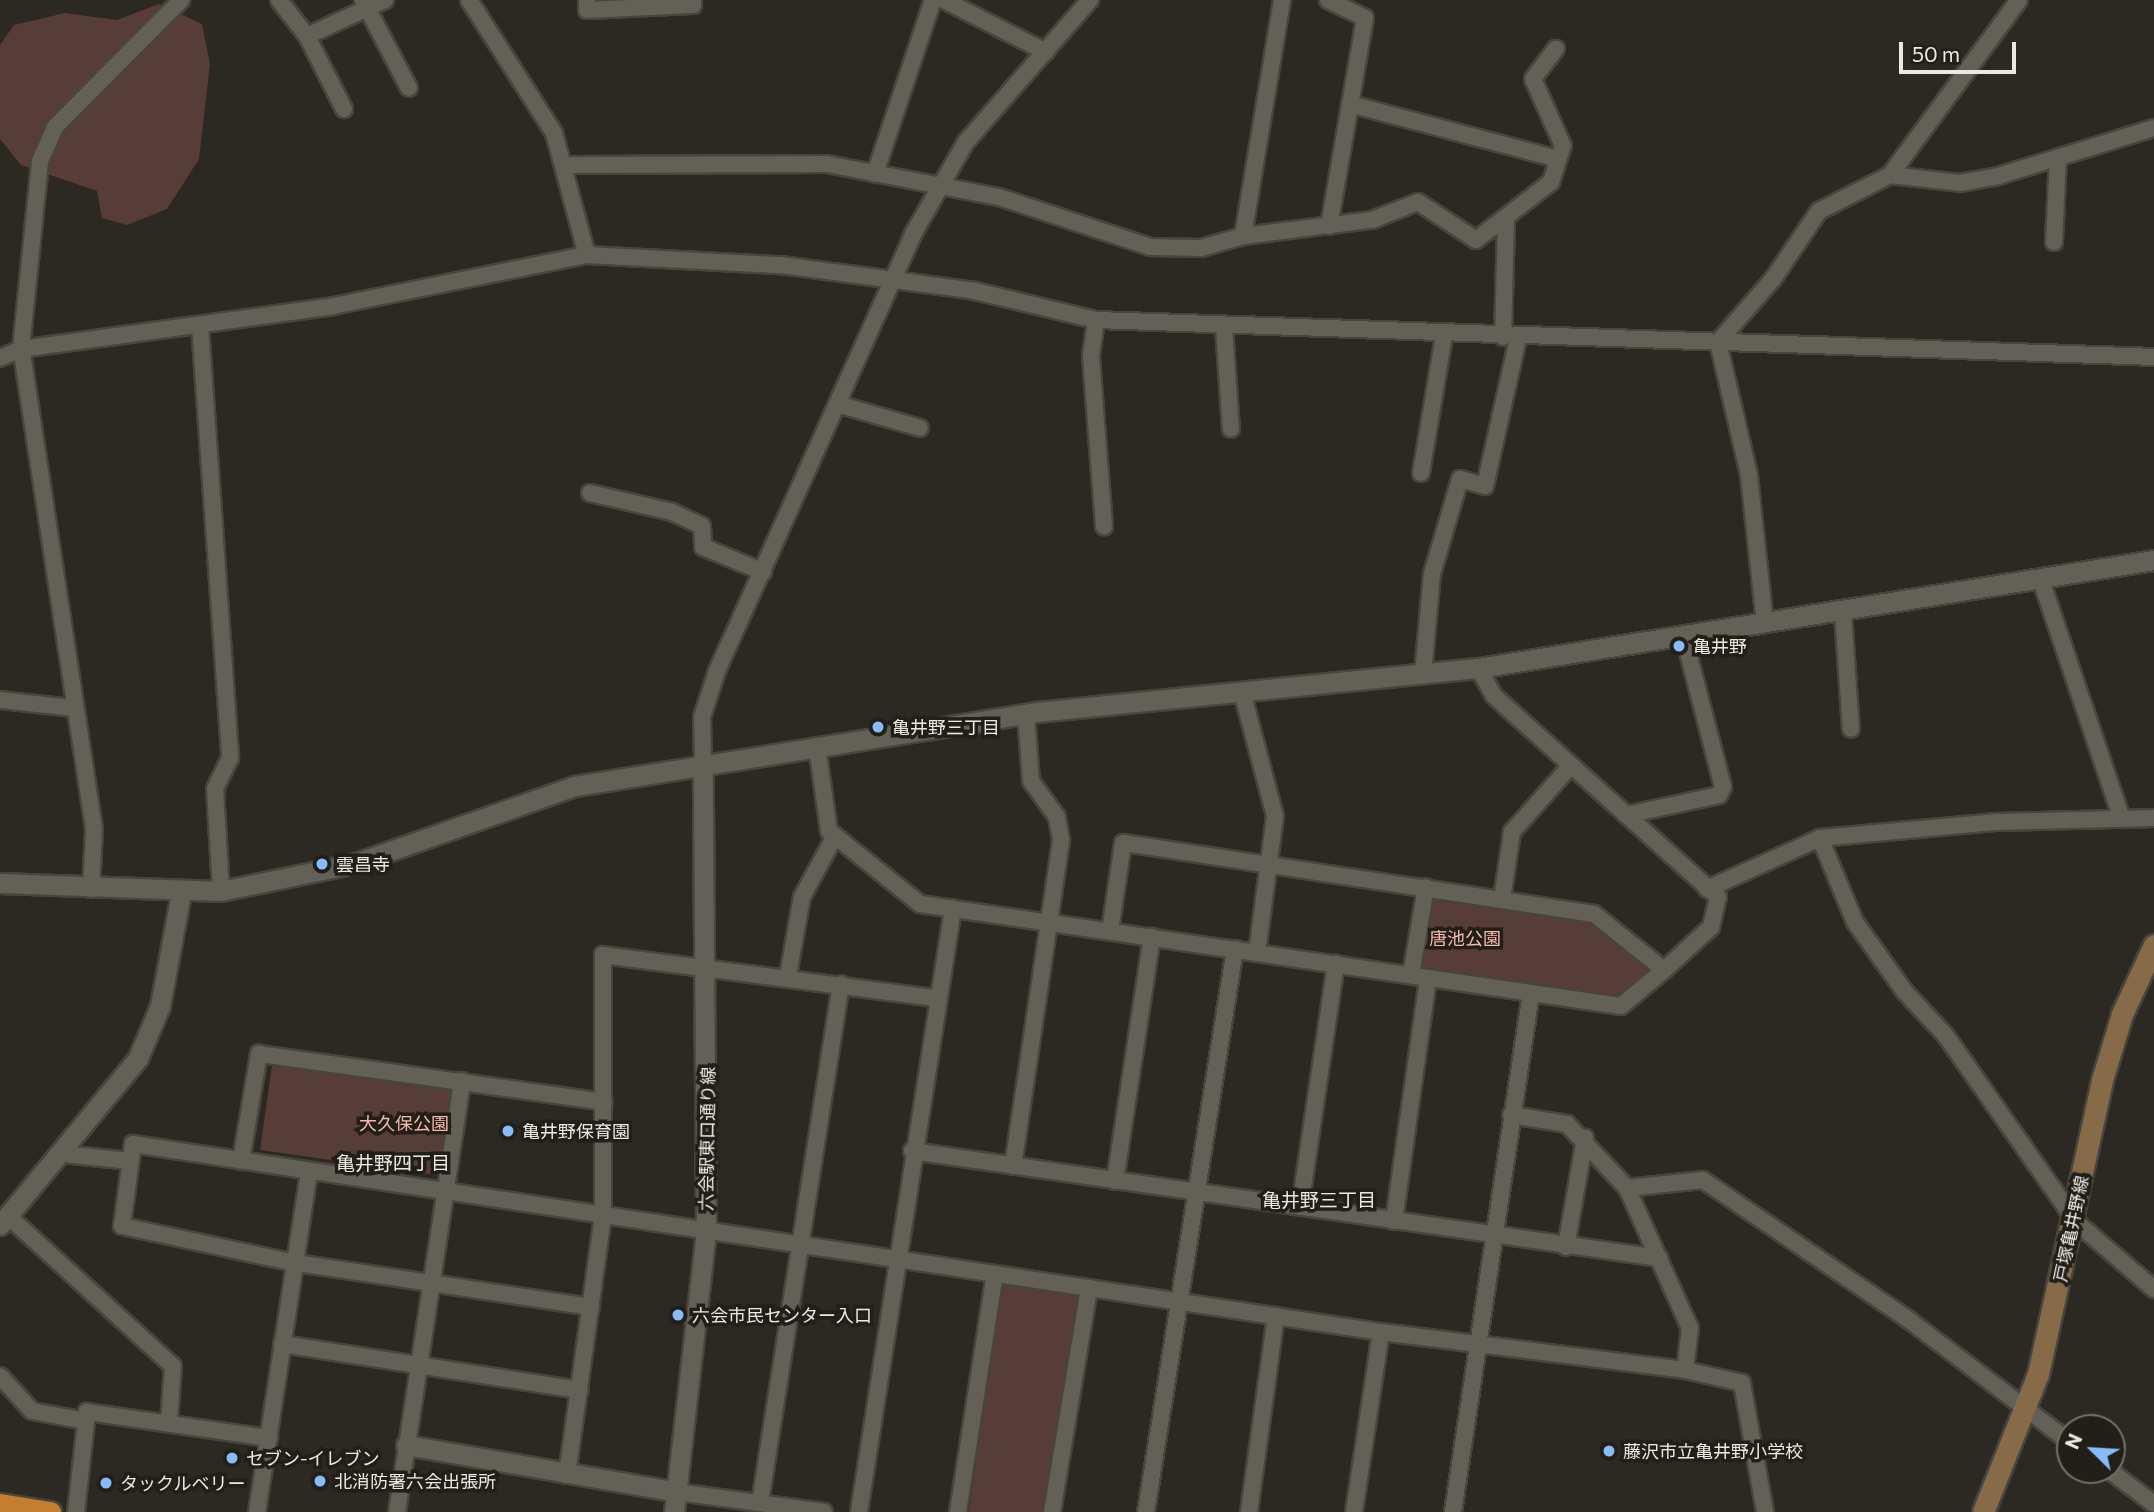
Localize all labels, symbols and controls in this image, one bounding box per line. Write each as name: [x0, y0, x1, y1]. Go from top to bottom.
scale bar: [1902, 28, 2019, 72]
text: 50 m: [1912, 41, 1960, 66]
place label: 亀井野: [1693, 635, 1747, 657]
marker: 亀井野: [1671, 638, 1687, 654]
place label: 亀井野三丁目: [892, 716, 1000, 738]
marker: 亀井野三丁目: [870, 719, 886, 735]
place label: 雲昌寺: [336, 853, 390, 875]
marker: 雲昌寺: [314, 856, 330, 872]
park label: 唐池公園: [1429, 927, 1501, 949]
street label: 六会駅東口通り線: [695, 1067, 719, 1211]
park label: 大久保公園: [359, 1112, 449, 1134]
place label: 亀井野保育園: [522, 1120, 630, 1142]
marker: 亀井野保育園: [500, 1123, 516, 1139]
district label: 亀井野四丁目: [336, 1152, 450, 1174]
street label: 戸塚亀井野線: [2049, 1174, 2093, 1284]
district label: 亀井野三丁目: [1262, 1189, 1376, 1211]
place label: 六会市民センター入口: [692, 1304, 872, 1326]
marker: 六会市民センター入口: [670, 1307, 686, 1323]
north arrow: [2056, 1414, 2126, 1484]
text: N: [2060, 1430, 2087, 1452]
place label: 藤沢市立亀井野小学校: [1623, 1440, 1803, 1462]
marker: 藤沢市立亀井野小学校: [1601, 1443, 1617, 1459]
place label: セブン-イレブン: [246, 1447, 380, 1469]
marker: セブン-イレブン: [224, 1450, 240, 1466]
place label: 北消防署六会出張所: [334, 1470, 496, 1492]
place label: タックルベリー: [120, 1472, 246, 1494]
marker: 北消防署六会出張所: [312, 1473, 328, 1489]
marker: タックルベリー: [98, 1475, 114, 1491]

